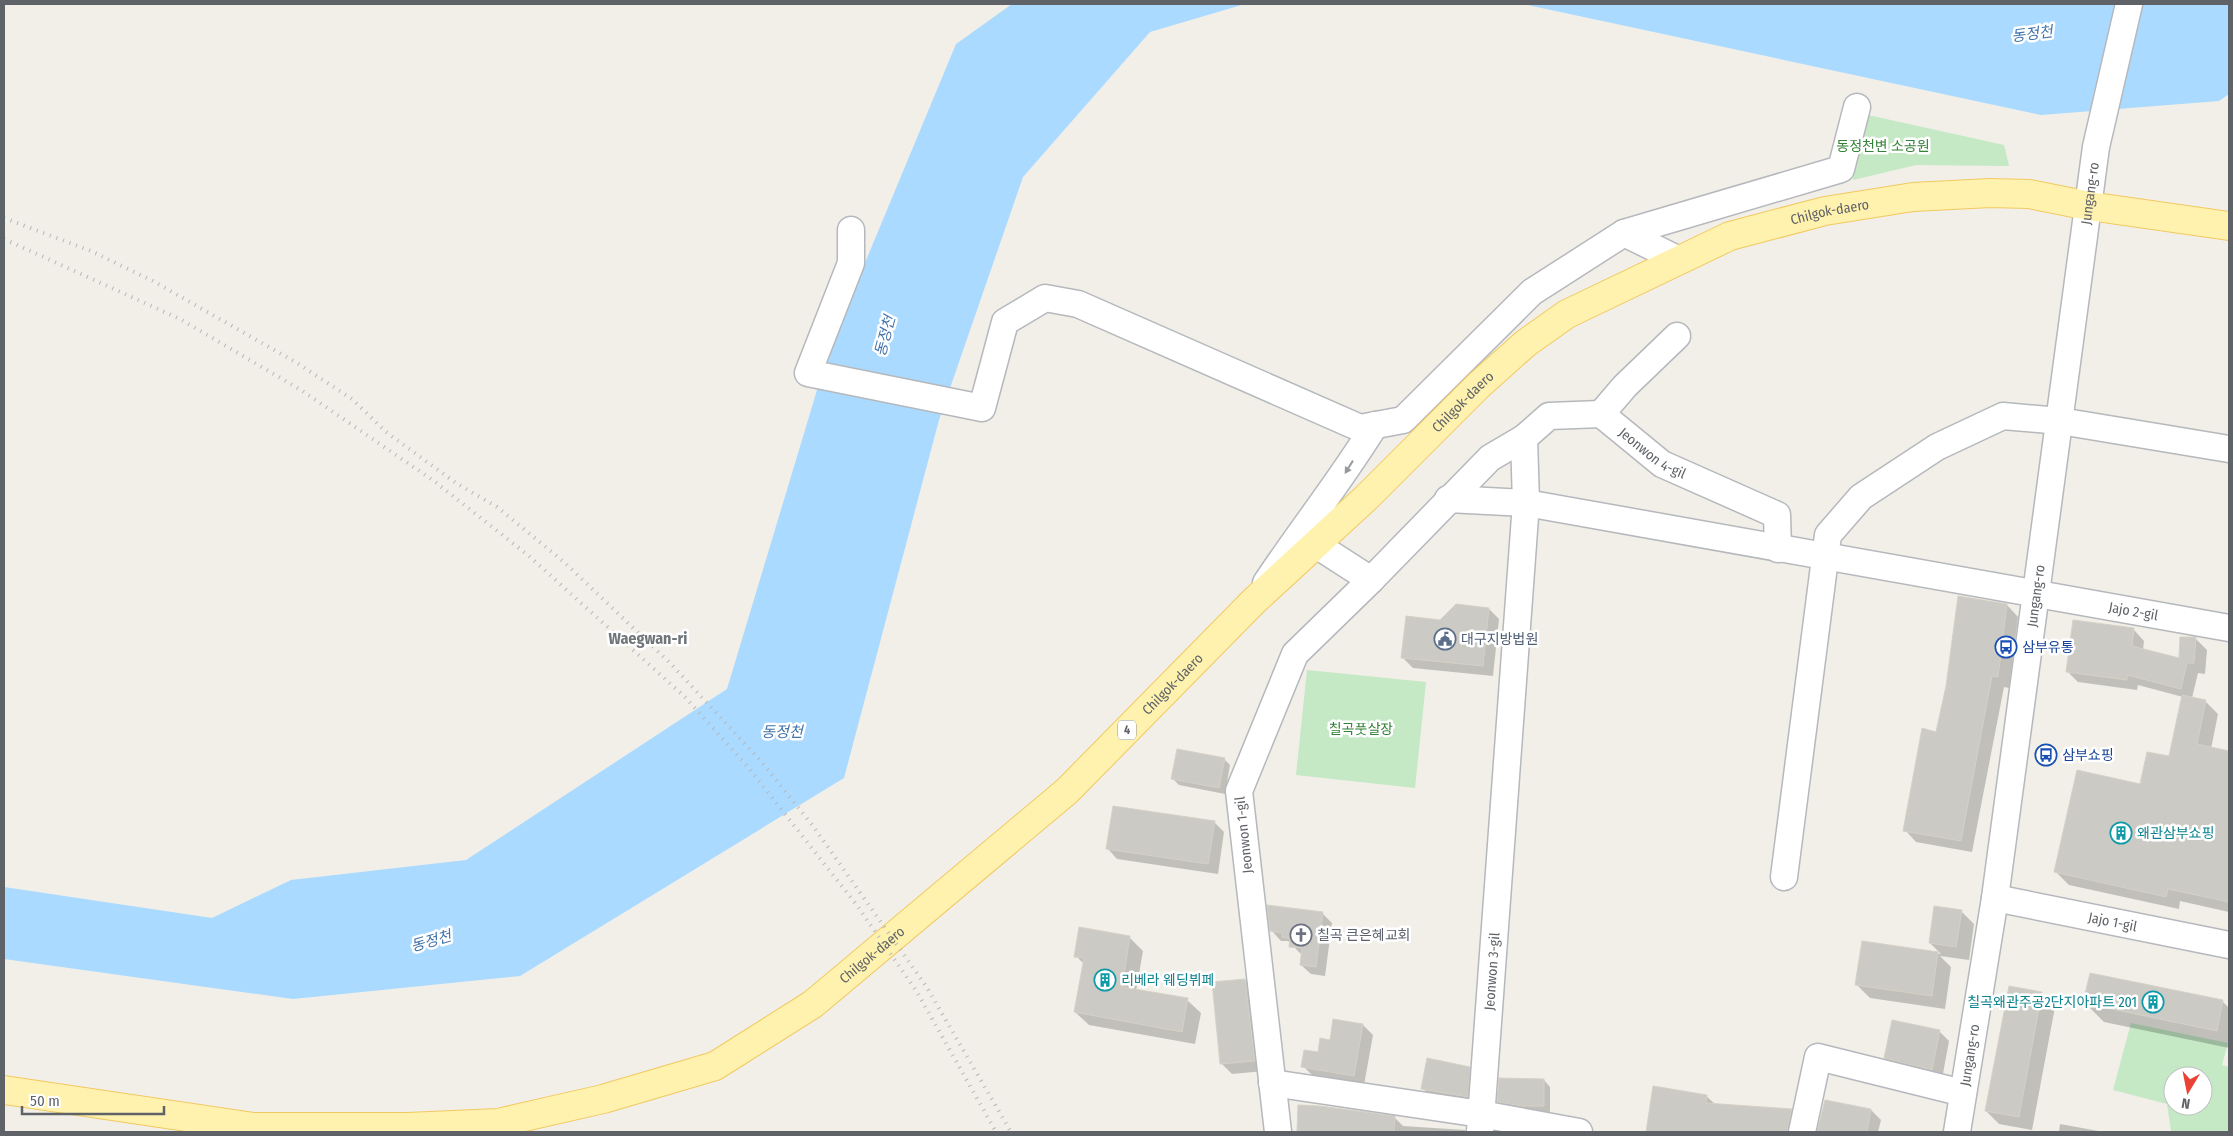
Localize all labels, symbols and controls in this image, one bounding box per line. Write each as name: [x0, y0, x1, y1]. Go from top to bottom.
water label: 동정천: [2010, 22, 2056, 45]
park label: 동정천변 소공원: [1836, 138, 1930, 155]
street label: Jungang-ro: [2077, 161, 2102, 226]
street label: Chilgok-daero: [1789, 196, 1870, 228]
water label: 동정천: [871, 312, 900, 358]
street label: Chilgok-daero: [1428, 368, 1497, 436]
street label: Jeonwon 4-gil: [1616, 424, 1689, 482]
one-way arrow: [1345, 460, 1354, 473]
street label: Jungang-ro: [2023, 564, 2048, 628]
street label: Jajo 2-gil: [2107, 598, 2160, 624]
public building icon: 대구지방법원: [1433, 627, 1457, 651]
district label: Waegwan-ri: [609, 629, 687, 648]
place label: 대구지방법원: [1461, 631, 1538, 648]
bus stop icon: 삼부유통: [1994, 635, 2018, 659]
place label: 삼부유통: [2022, 639, 2074, 656]
street label: Chilgok-daero: [1138, 650, 1206, 718]
road number: 4: [1118, 720, 1136, 740]
park label: 칠곡풋살장: [1329, 721, 1393, 738]
water label: 동정천: [761, 723, 805, 741]
bus stop icon: 삼부쇼핑: [2034, 743, 2058, 767]
place label: 삼부쇼핑: [2062, 747, 2114, 764]
street label: Jeonwon 1-gil: [1231, 795, 1256, 874]
building icon: 왜관삼부쇼핑: [2109, 821, 2133, 845]
place label: 왜관삼부쇼핑: [2137, 825, 2214, 842]
street label: Jajo 1-gil: [2087, 908, 2139, 935]
street label: Chilgok-daero: [836, 923, 908, 987]
church icon: 칠곡 큰은혜교회: [1289, 923, 1313, 947]
water label: 동정천: [409, 926, 455, 955]
place label: 칠곡 큰은혜교회: [1317, 927, 1410, 944]
street label: Jeonwon 3-gil: [1480, 932, 1503, 1011]
building icon: 리베라 웨딩뷔페: [1093, 968, 1117, 992]
place label: 리베라 웨딩뷔페: [1121, 972, 1214, 989]
building icon: 칠곡왜관주공2단지아파트 201: [2141, 990, 2165, 1014]
place label: 칠곡왜관주공2단지아파트 201: [1967, 994, 2137, 1011]
street label: Jungang-ro: [1956, 1023, 1983, 1087]
north arrow: [2163, 1066, 2213, 1116]
scale bar: [22, 1084, 165, 1116]
text: 50 m: [30, 1092, 60, 1110]
text: N: [2180, 1094, 2191, 1112]

